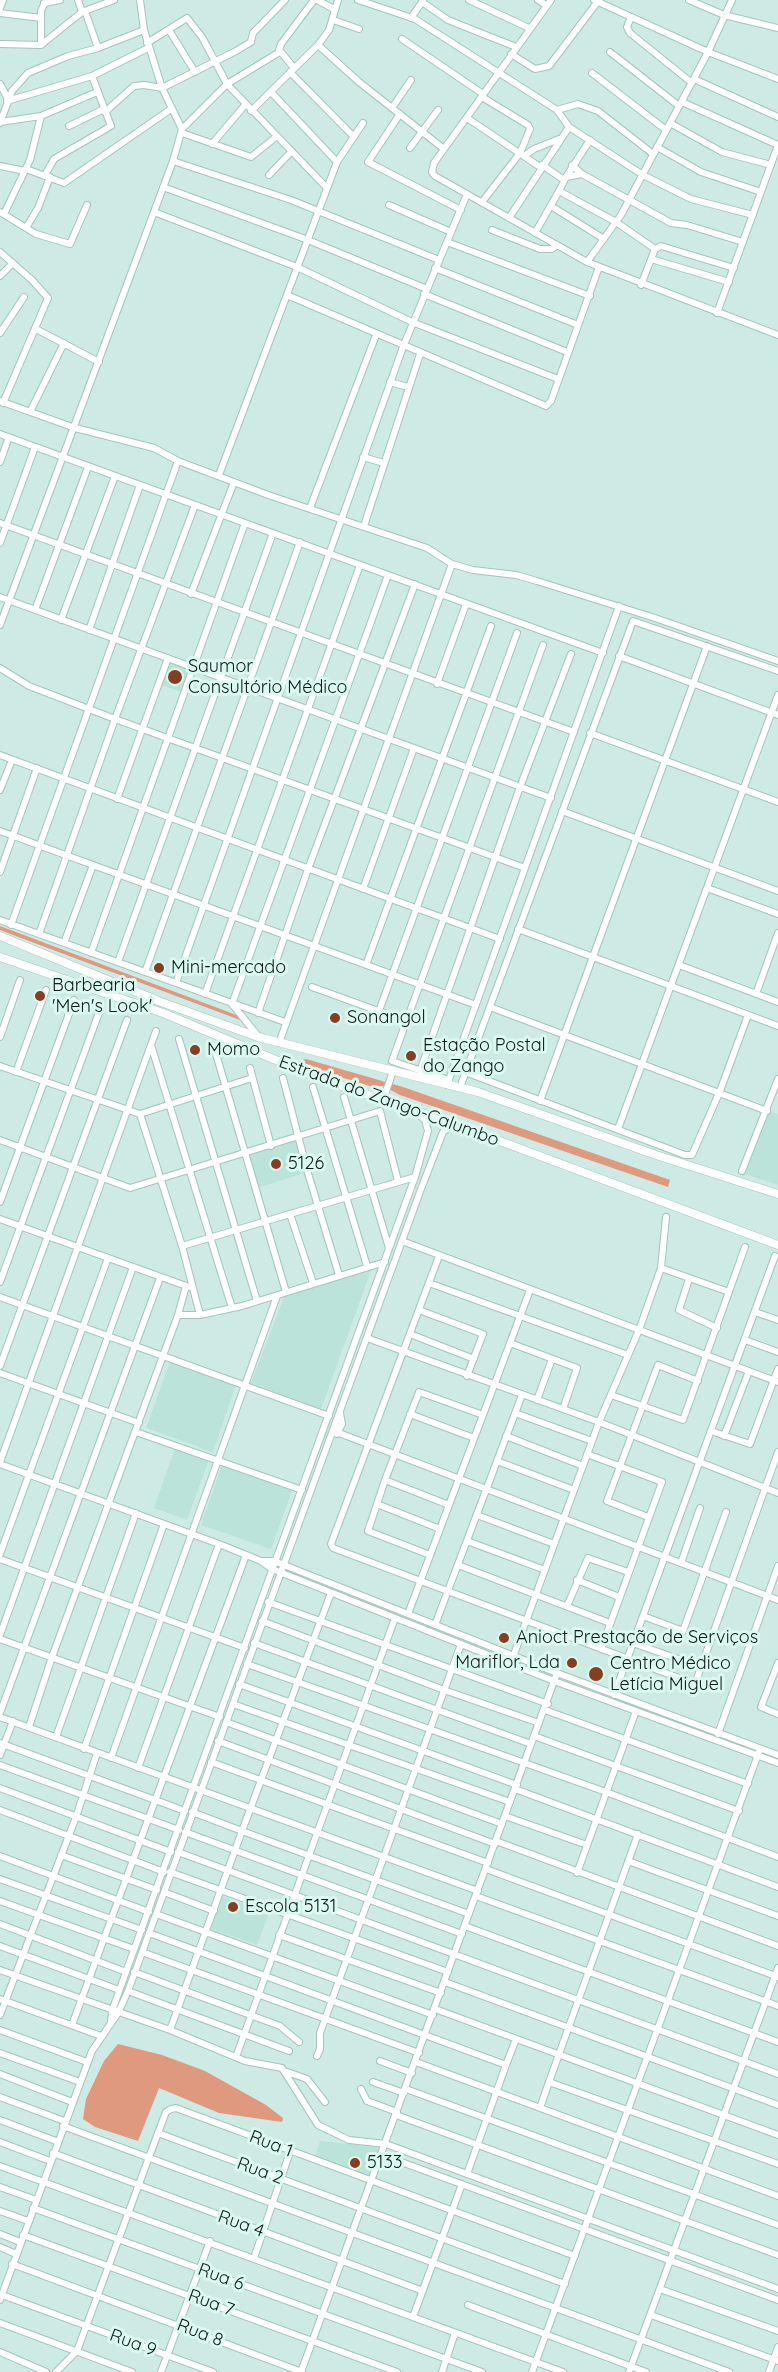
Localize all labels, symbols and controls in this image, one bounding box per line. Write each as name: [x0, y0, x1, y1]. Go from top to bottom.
place label: Saumor Consultório Médico: [188, 656, 347, 698]
marker: Saumor Consultório Médico: [166, 668, 184, 686]
place label: Mini-mercado: [171, 957, 286, 979]
marker: Mini-mercado: [152, 961, 166, 975]
place label: Barbearia 'Men's Look': [52, 975, 152, 1018]
marker: Barbearia 'Men's Look': [33, 989, 47, 1003]
place label: Sonangol: [347, 1007, 426, 1029]
marker: Sonangol: [328, 1011, 342, 1025]
place label: Estação Postal do Zango: [423, 1035, 546, 1078]
place label: Momo: [207, 1039, 260, 1061]
marker: Momo: [188, 1043, 202, 1057]
marker: Estação Postal do Zango: [404, 1049, 418, 1063]
street label: Estrada do Zango-Calumbo: [276, 1051, 502, 1151]
place label: 5126: [288, 1153, 324, 1175]
marker: 5126: [269, 1157, 283, 1171]
place label: Anioct Prestação de Serviços: [516, 1627, 758, 1649]
marker: Anioct Prestação de Serviços: [497, 1631, 511, 1645]
place label: Mariflor, Lda: [455, 1652, 560, 1674]
place label: Centro Médico Letícia Miguel: [610, 1653, 731, 1696]
marker: Mariflor, Lda: [565, 1656, 579, 1670]
marker: Centro Médico Letícia Miguel: [587, 1665, 605, 1683]
place label: Escola 5131: [245, 1896, 336, 1918]
marker: Escola 5131: [226, 1900, 240, 1914]
street label: Rua 1: [246, 2126, 296, 2162]
place label: 5133: [367, 2152, 402, 2174]
street label: Rua 2: [234, 2153, 286, 2189]
marker: 5133: [348, 2156, 362, 2170]
street label: Rua 4: [215, 2206, 267, 2242]
street label: Rua 6: [195, 2259, 247, 2295]
street label: Rua 7: [185, 2285, 237, 2321]
street label: Rua 8: [174, 2314, 226, 2352]
street label: Rua 9: [107, 2325, 159, 2361]

